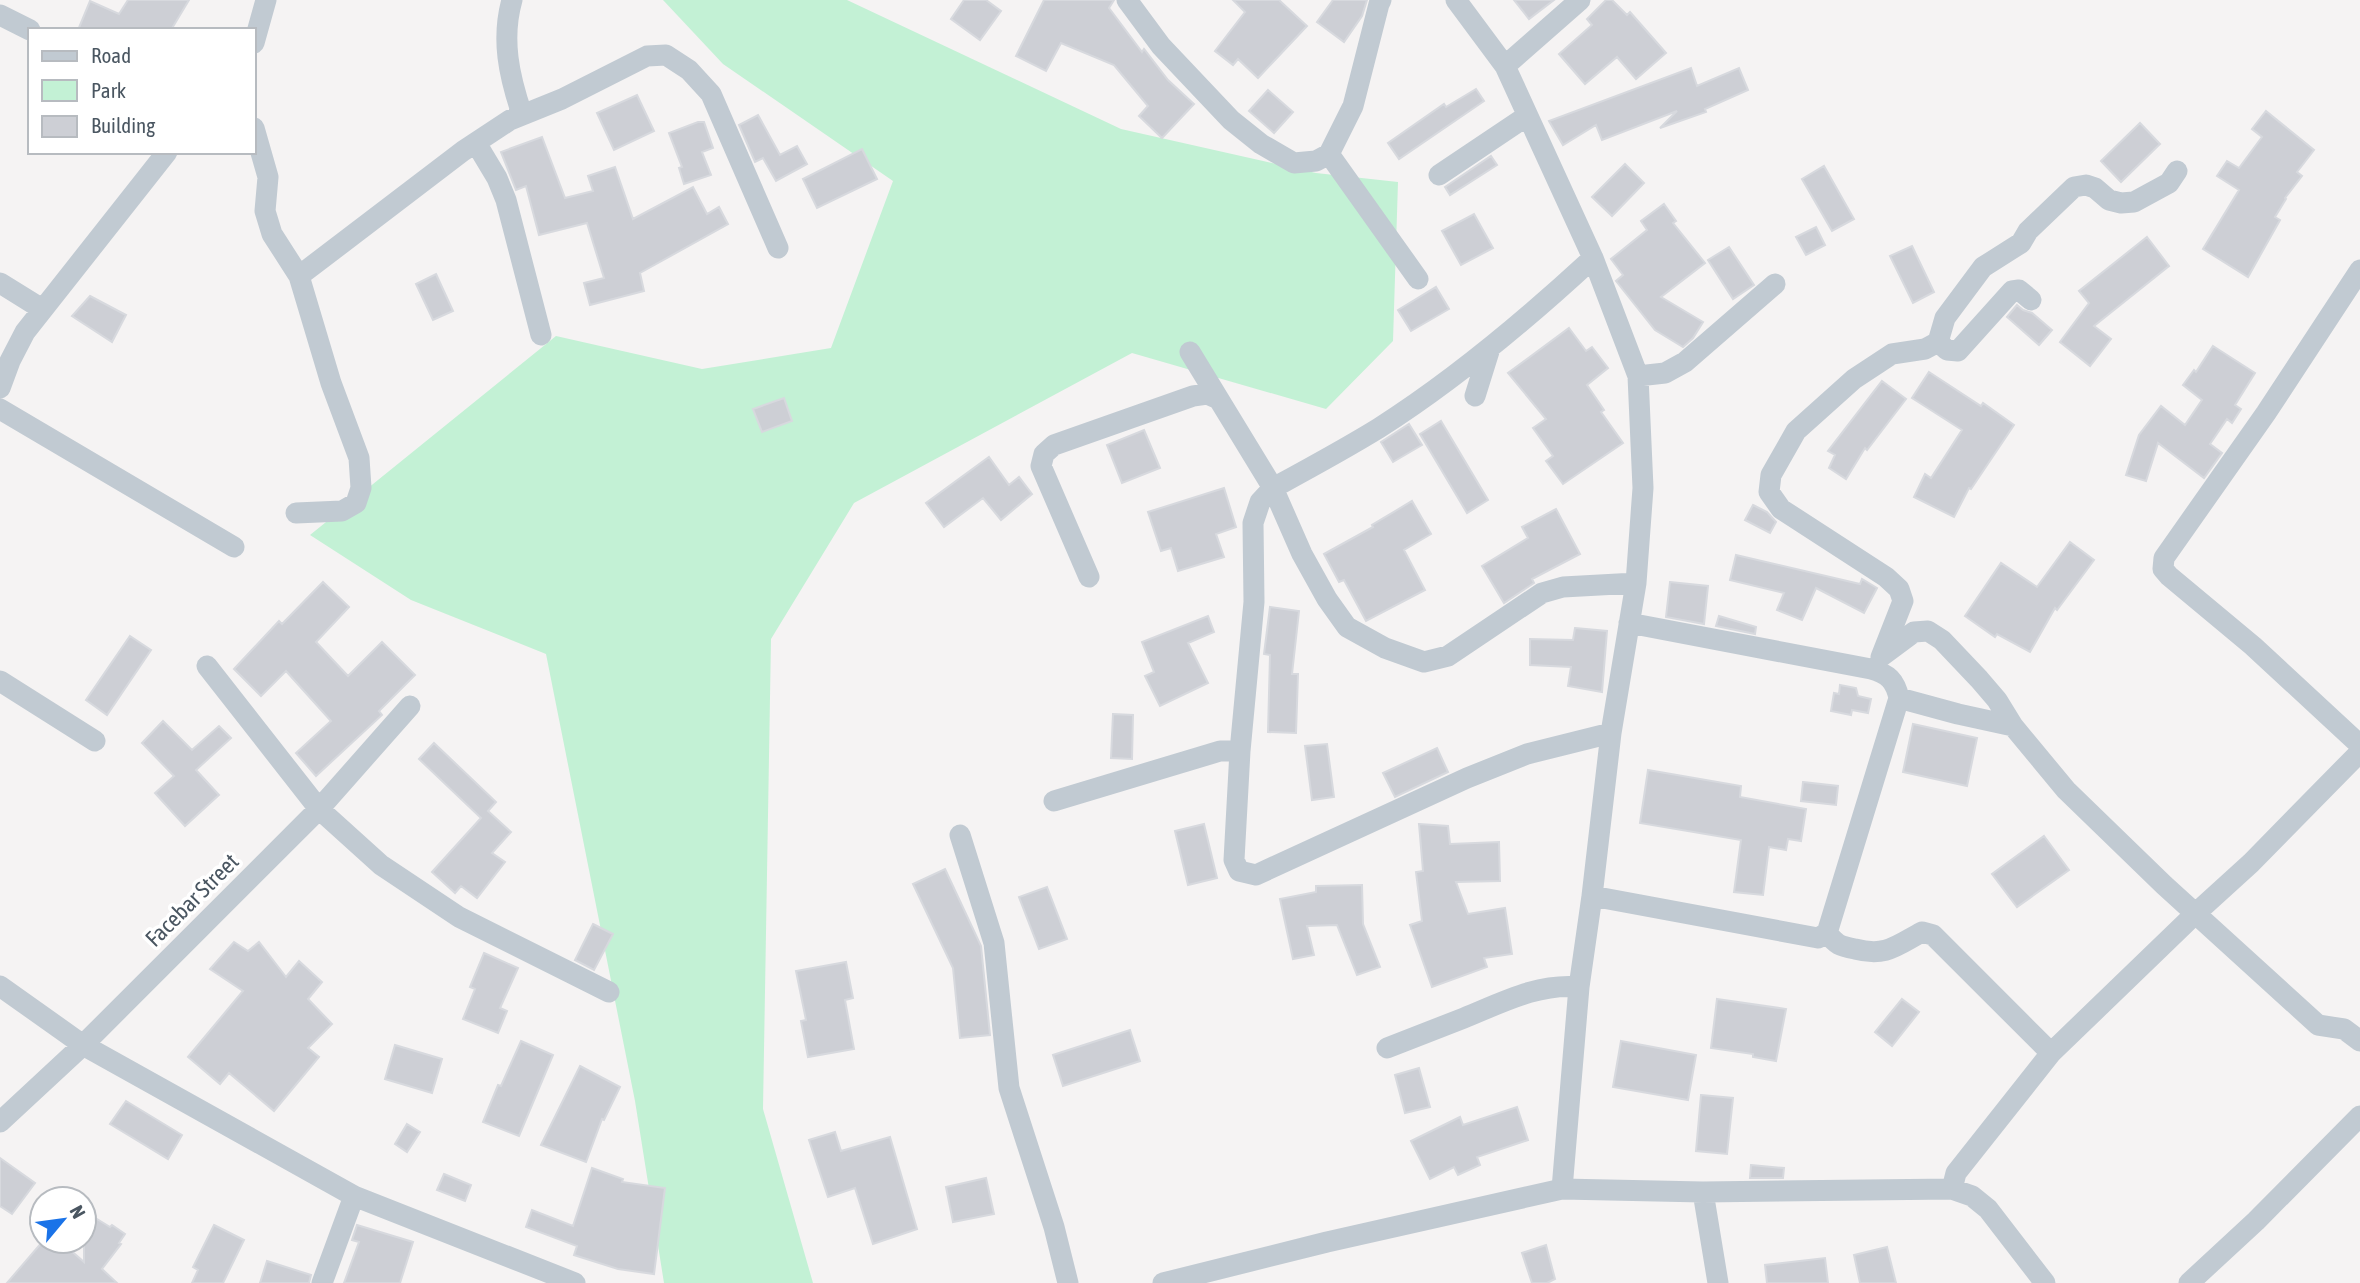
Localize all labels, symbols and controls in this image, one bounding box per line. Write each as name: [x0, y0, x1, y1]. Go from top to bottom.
legend: [28, 28, 256, 154]
text: Road: [91, 43, 131, 67]
text: Park: [91, 78, 126, 102]
text: Building: [91, 113, 155, 137]
street label: Facebar Street: [140, 848, 244, 952]
north arrow: [28, 1185, 98, 1255]
text: N: [66, 1202, 90, 1222]

